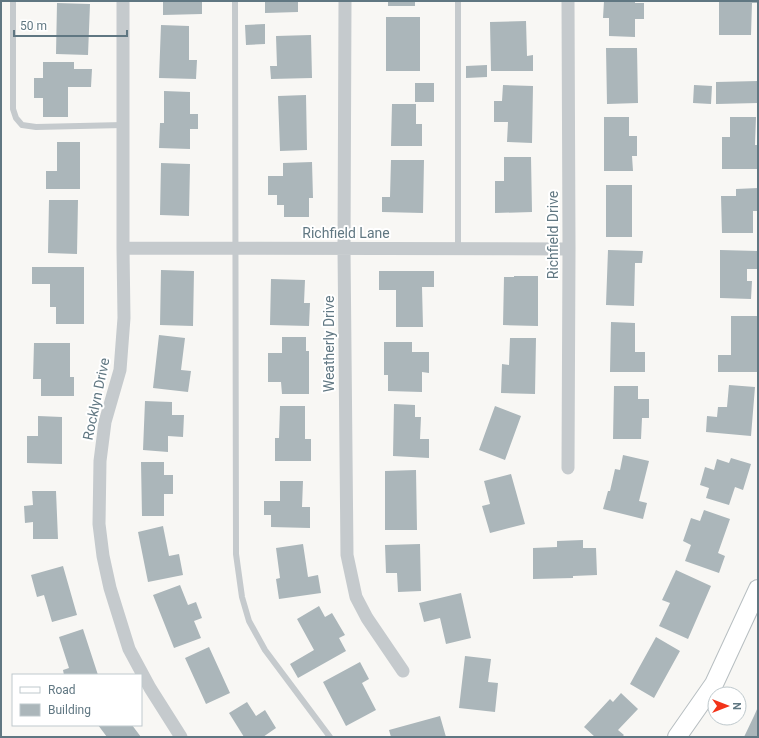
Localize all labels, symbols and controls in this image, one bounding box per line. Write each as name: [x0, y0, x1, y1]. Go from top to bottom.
scale bar: [14, 12, 127, 38]
text: 50 m: [20, 19, 47, 33]
street label: Richfield Drive: [545, 191, 561, 279]
street label: Richfield Lane: [302, 225, 390, 241]
street label: Weatherly Drive: [321, 296, 337, 392]
street label: Rocklyn Drive: [79, 356, 113, 442]
legend: [12, 674, 142, 726]
text: Road: [48, 683, 76, 697]
north arrow: [707, 686, 747, 726]
text: N: [730, 702, 743, 710]
text: Building: [48, 703, 91, 717]

